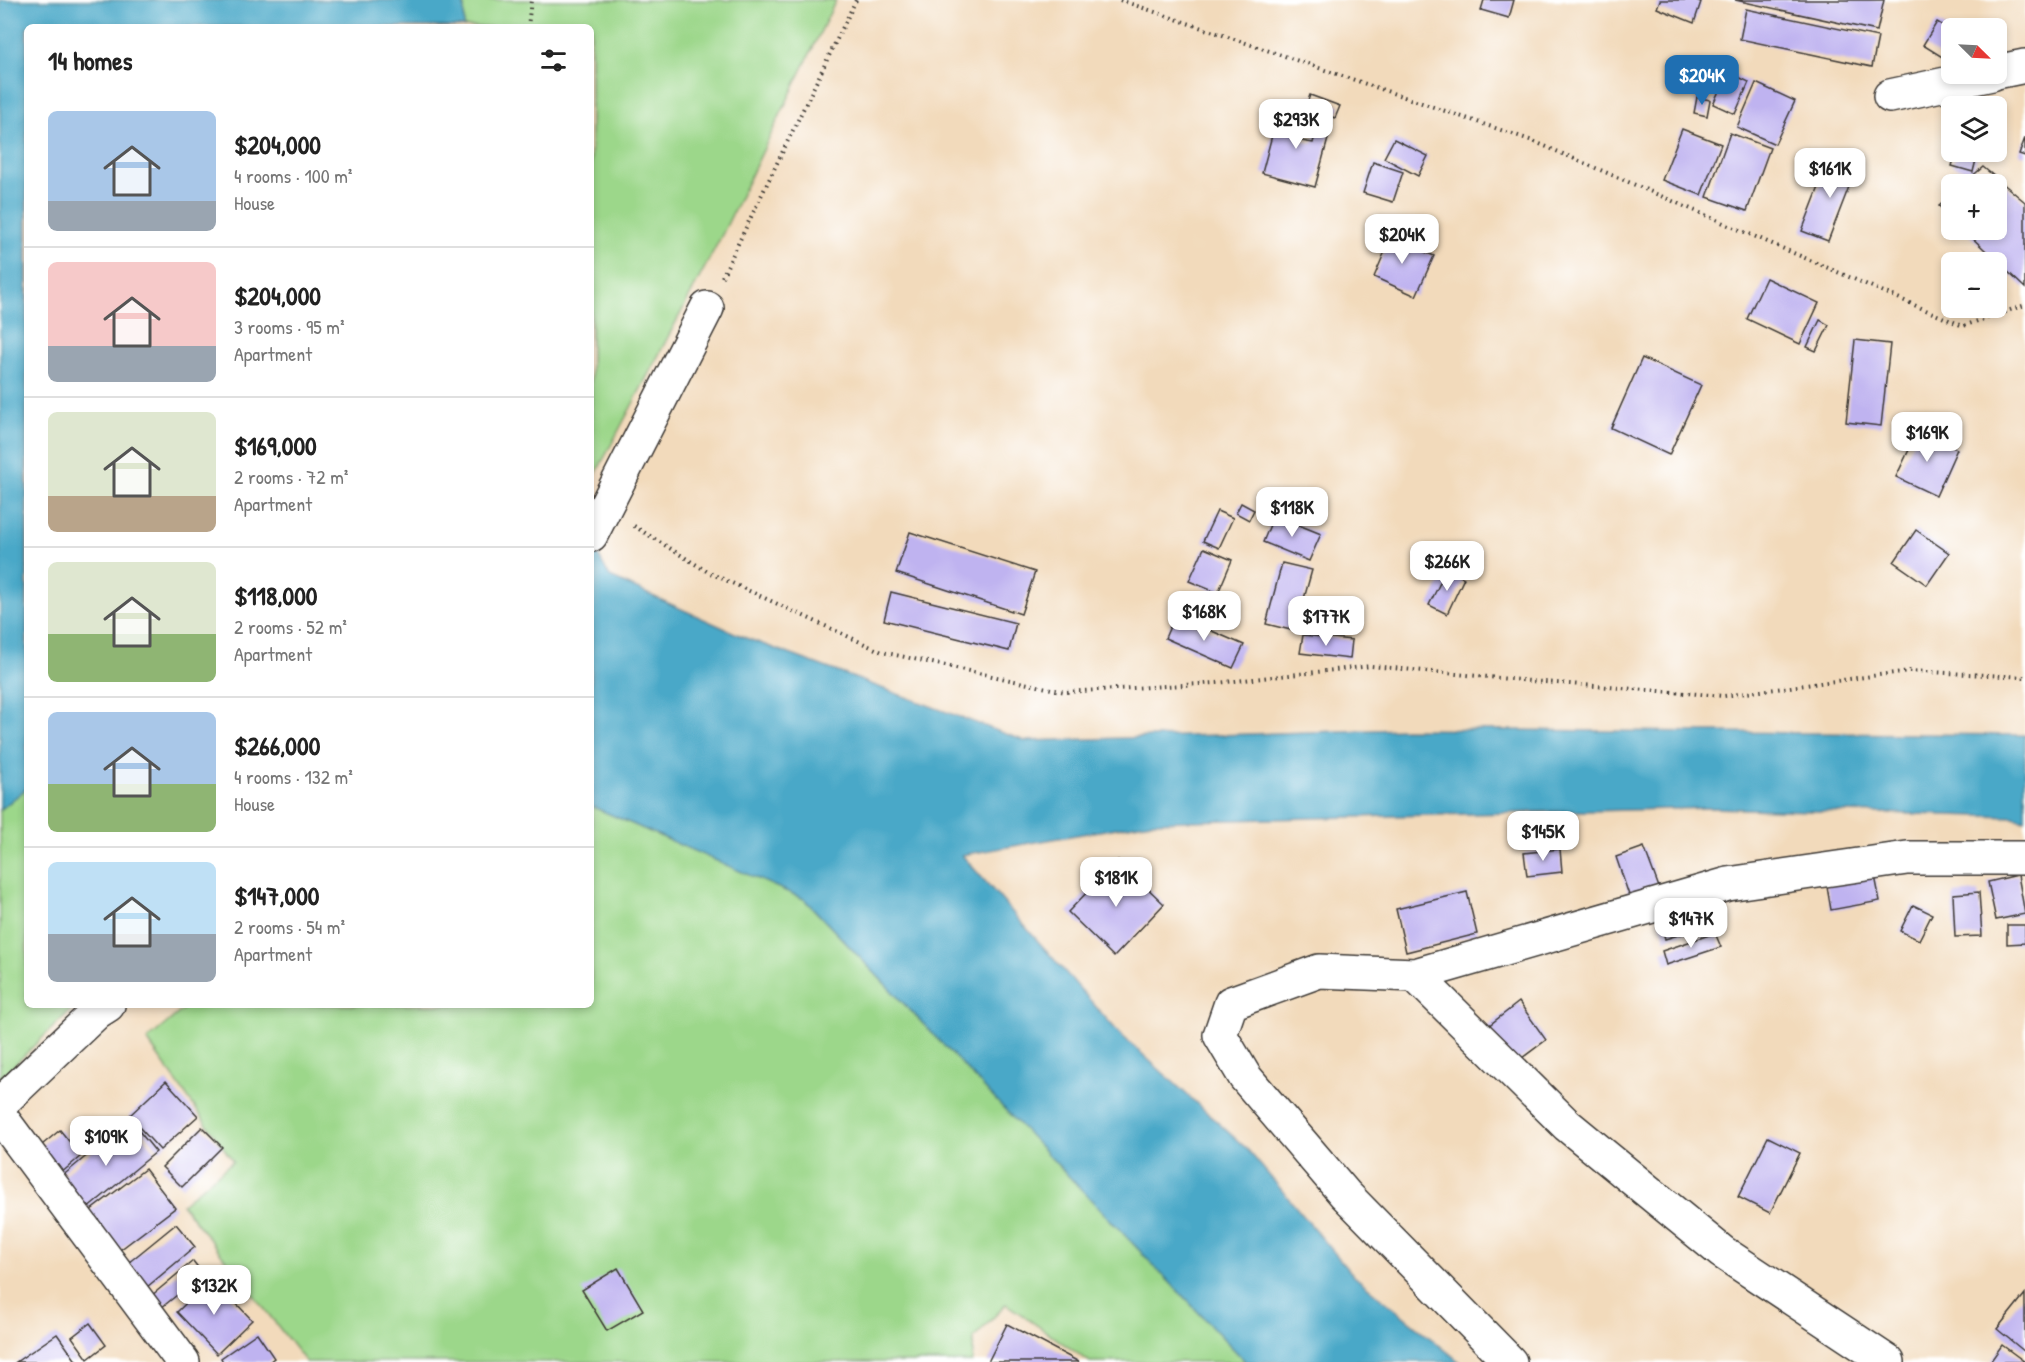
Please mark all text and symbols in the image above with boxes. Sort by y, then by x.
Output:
north arrow [1941,18,2007,84]
map controls [1941,18,2007,318]
text: 14 homes [48,43,133,78]
icon: filters [537,44,570,77]
pin: $204K [1660,55,1744,106]
text: $204K [1679,61,1725,88]
button: layers [1941,96,2007,162]
pin: $293K [1254,99,1338,150]
text: $293K [1273,105,1319,132]
text: $204,000 [234,127,321,162]
icon: home [96,135,168,207]
pin: $161K [1788,148,1872,199]
text: $161K [1808,154,1852,181]
text: 4 rooms · 100 m² [234,162,352,189]
button: + [1941,174,2007,240]
text: House [234,189,275,216]
pin: $204K [1360,214,1444,265]
text: $204K [1379,220,1425,247]
button: − [1941,252,2007,318]
text: $204,000 [234,278,321,313]
icon: home [96,286,168,358]
text: 3 rooms · 95 m² [234,313,344,340]
text: Apartment [234,340,312,367]
pin: $169K [1885,412,1969,463]
text: $169K [1905,418,1949,445]
text: $169,000 [234,428,317,463]
icon: home [96,436,168,508]
text: 2 rooms · 72 m² [234,463,348,490]
pin: $118K [1250,487,1334,538]
text: Apartment [234,490,312,517]
text: $118K [1270,493,1314,520]
pin: $266K [1405,541,1489,592]
text: $266K [1424,547,1470,574]
text: $118,000 [234,578,318,613]
icon: home [96,586,168,658]
pin: $168K [1162,591,1246,642]
pin: $177K [1284,596,1368,647]
text: $168K [1182,597,1226,624]
text: $177K [1302,602,1350,629]
text: 2 rooms · 52 m² [234,613,347,640]
text: Apartment [234,640,312,667]
text: $266,000 [234,728,320,763]
icon: home [96,736,168,808]
text: 4 rooms · 132 m² [234,763,353,790]
text: House [234,790,275,817]
pin: $145K [1501,811,1585,862]
text: $145K [1521,817,1565,844]
pin: $181K [1074,857,1158,908]
text: $181K [1094,863,1138,890]
text: $147,000 [234,878,319,913]
icon: home [96,886,168,958]
pin: $147K [1649,898,1733,949]
text: $147K [1668,904,1714,931]
text: 2 rooms · 54 m² [234,913,345,940]
text: Apartment [234,940,312,967]
pin: $109K [64,1116,148,1167]
text: $109K [84,1122,128,1149]
pin: $132K [172,1265,256,1316]
text: $132K [191,1271,237,1298]

